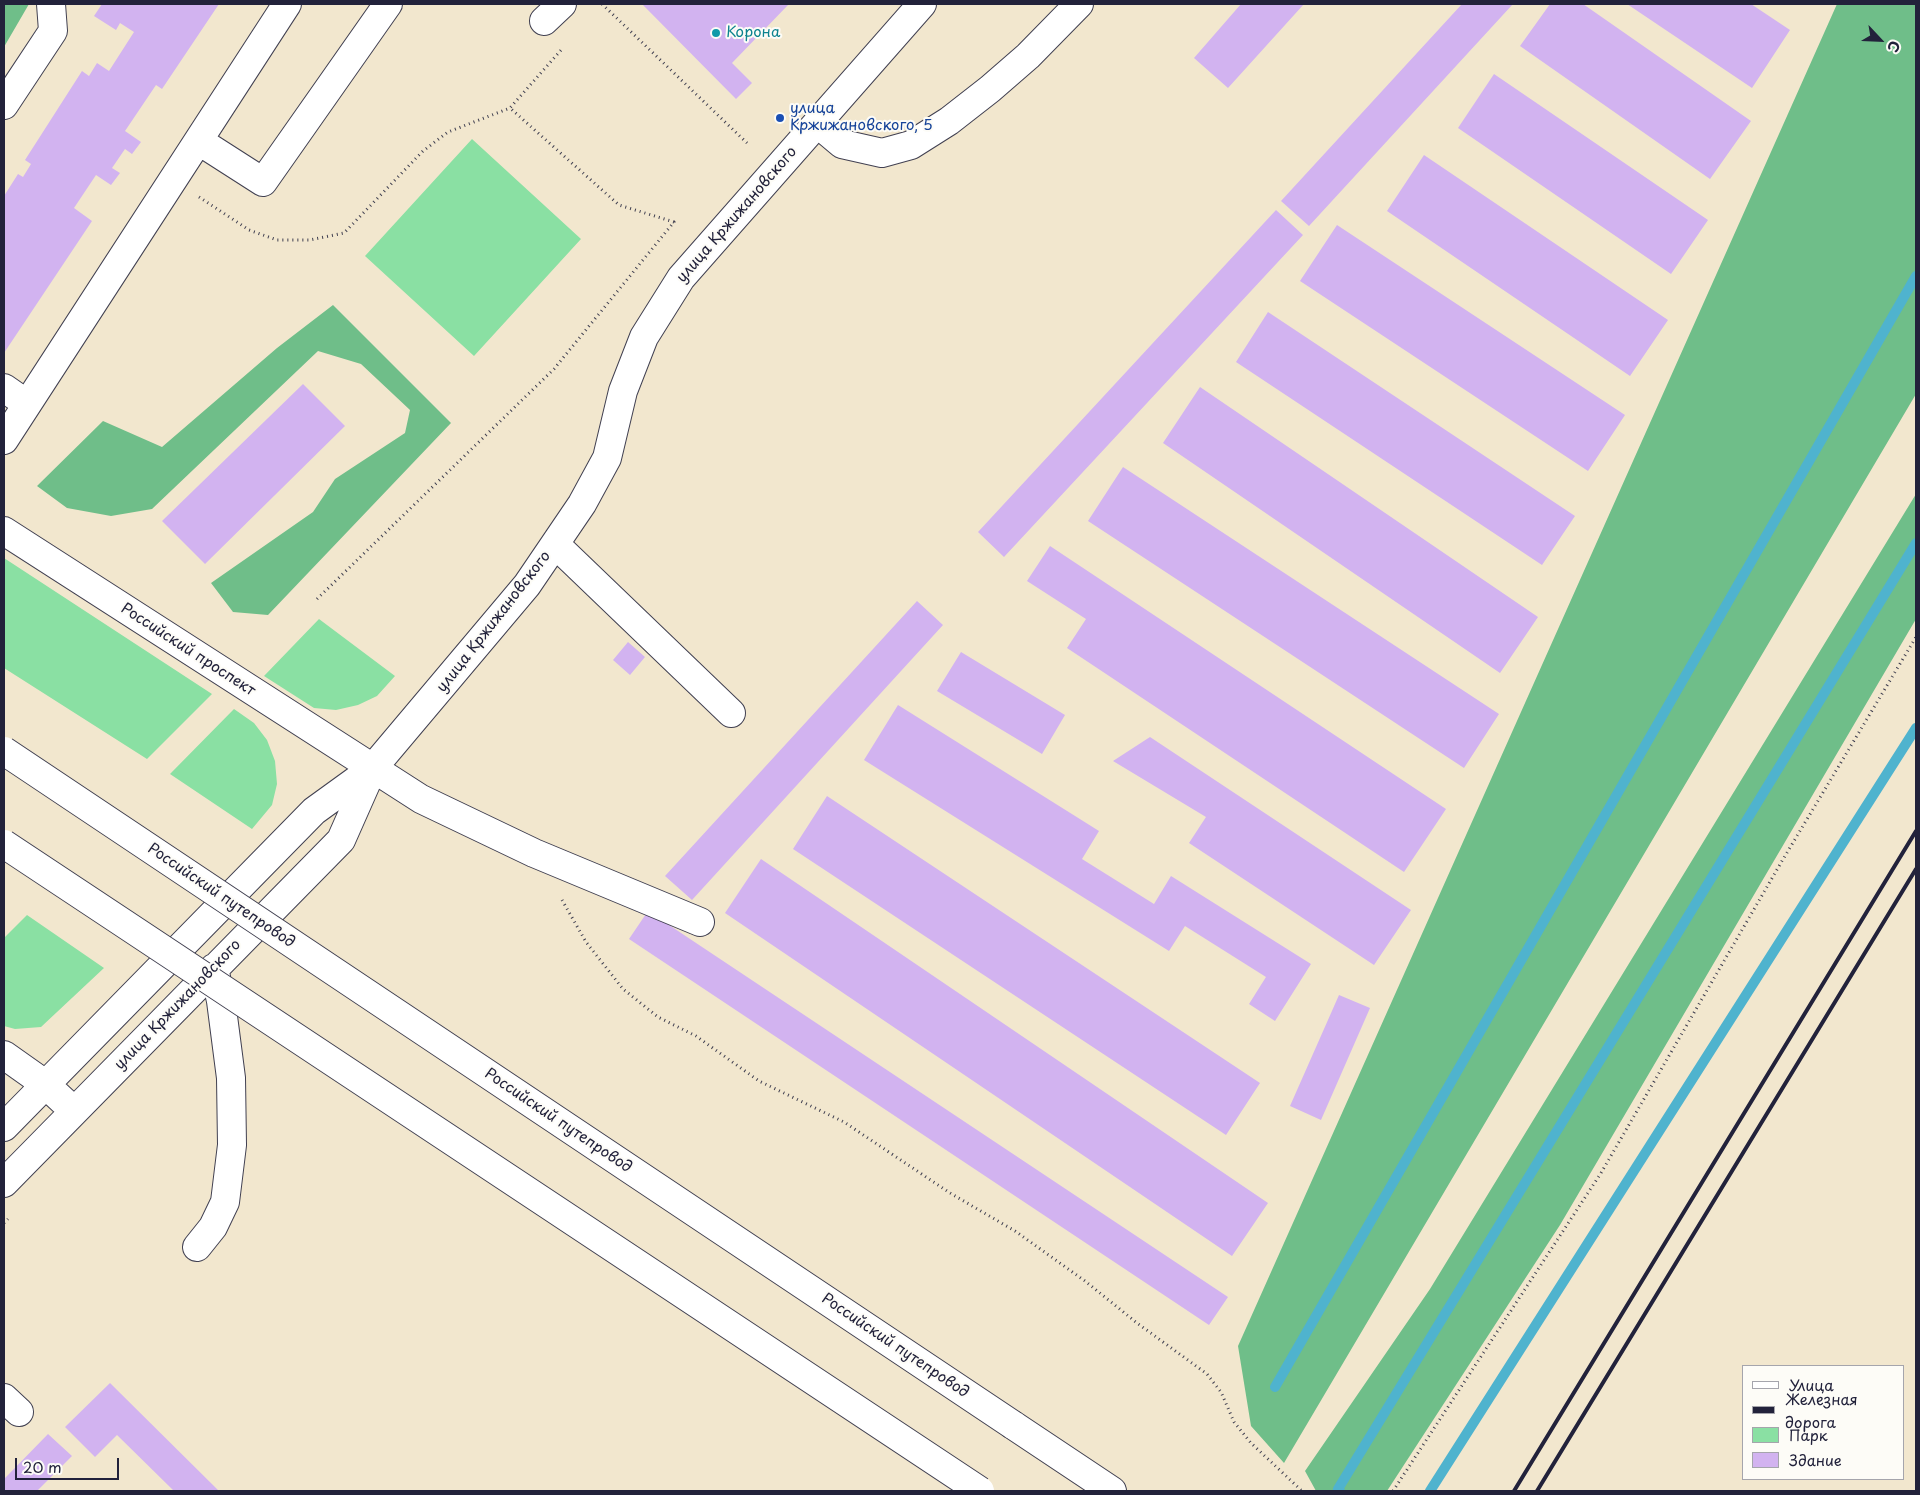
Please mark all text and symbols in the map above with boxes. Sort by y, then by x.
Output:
north arrow [1855,15,1905,65]
place label: Корона [726,24,780,42]
marker: Корона [710,27,722,39]
text: С [1882,37,1906,56]
place label: улица Кржижановского, 5 [790,100,933,135]
marker: улица Кржижановского, 5 [774,112,786,124]
street label: улица Кржижановского [673,143,801,287]
street label: улица Кржижановского [433,548,555,696]
street label: Российский проспект [117,600,259,700]
street label: Российский путепровод [144,840,298,952]
street label: улица Кржижановского [111,936,245,1074]
street label: Российский путепровод [481,1065,635,1177]
street label: Российский путепровод [818,1290,972,1402]
legend [1742,1365,1905,1480]
text: Улица [1789,1373,1834,1396]
text: Железная дорога [1785,1387,1858,1433]
text: Парк [1789,1423,1828,1446]
scale bar [18,1448,121,1480]
text: Здание [1789,1448,1842,1471]
text: 20 m [23,1455,62,1478]

